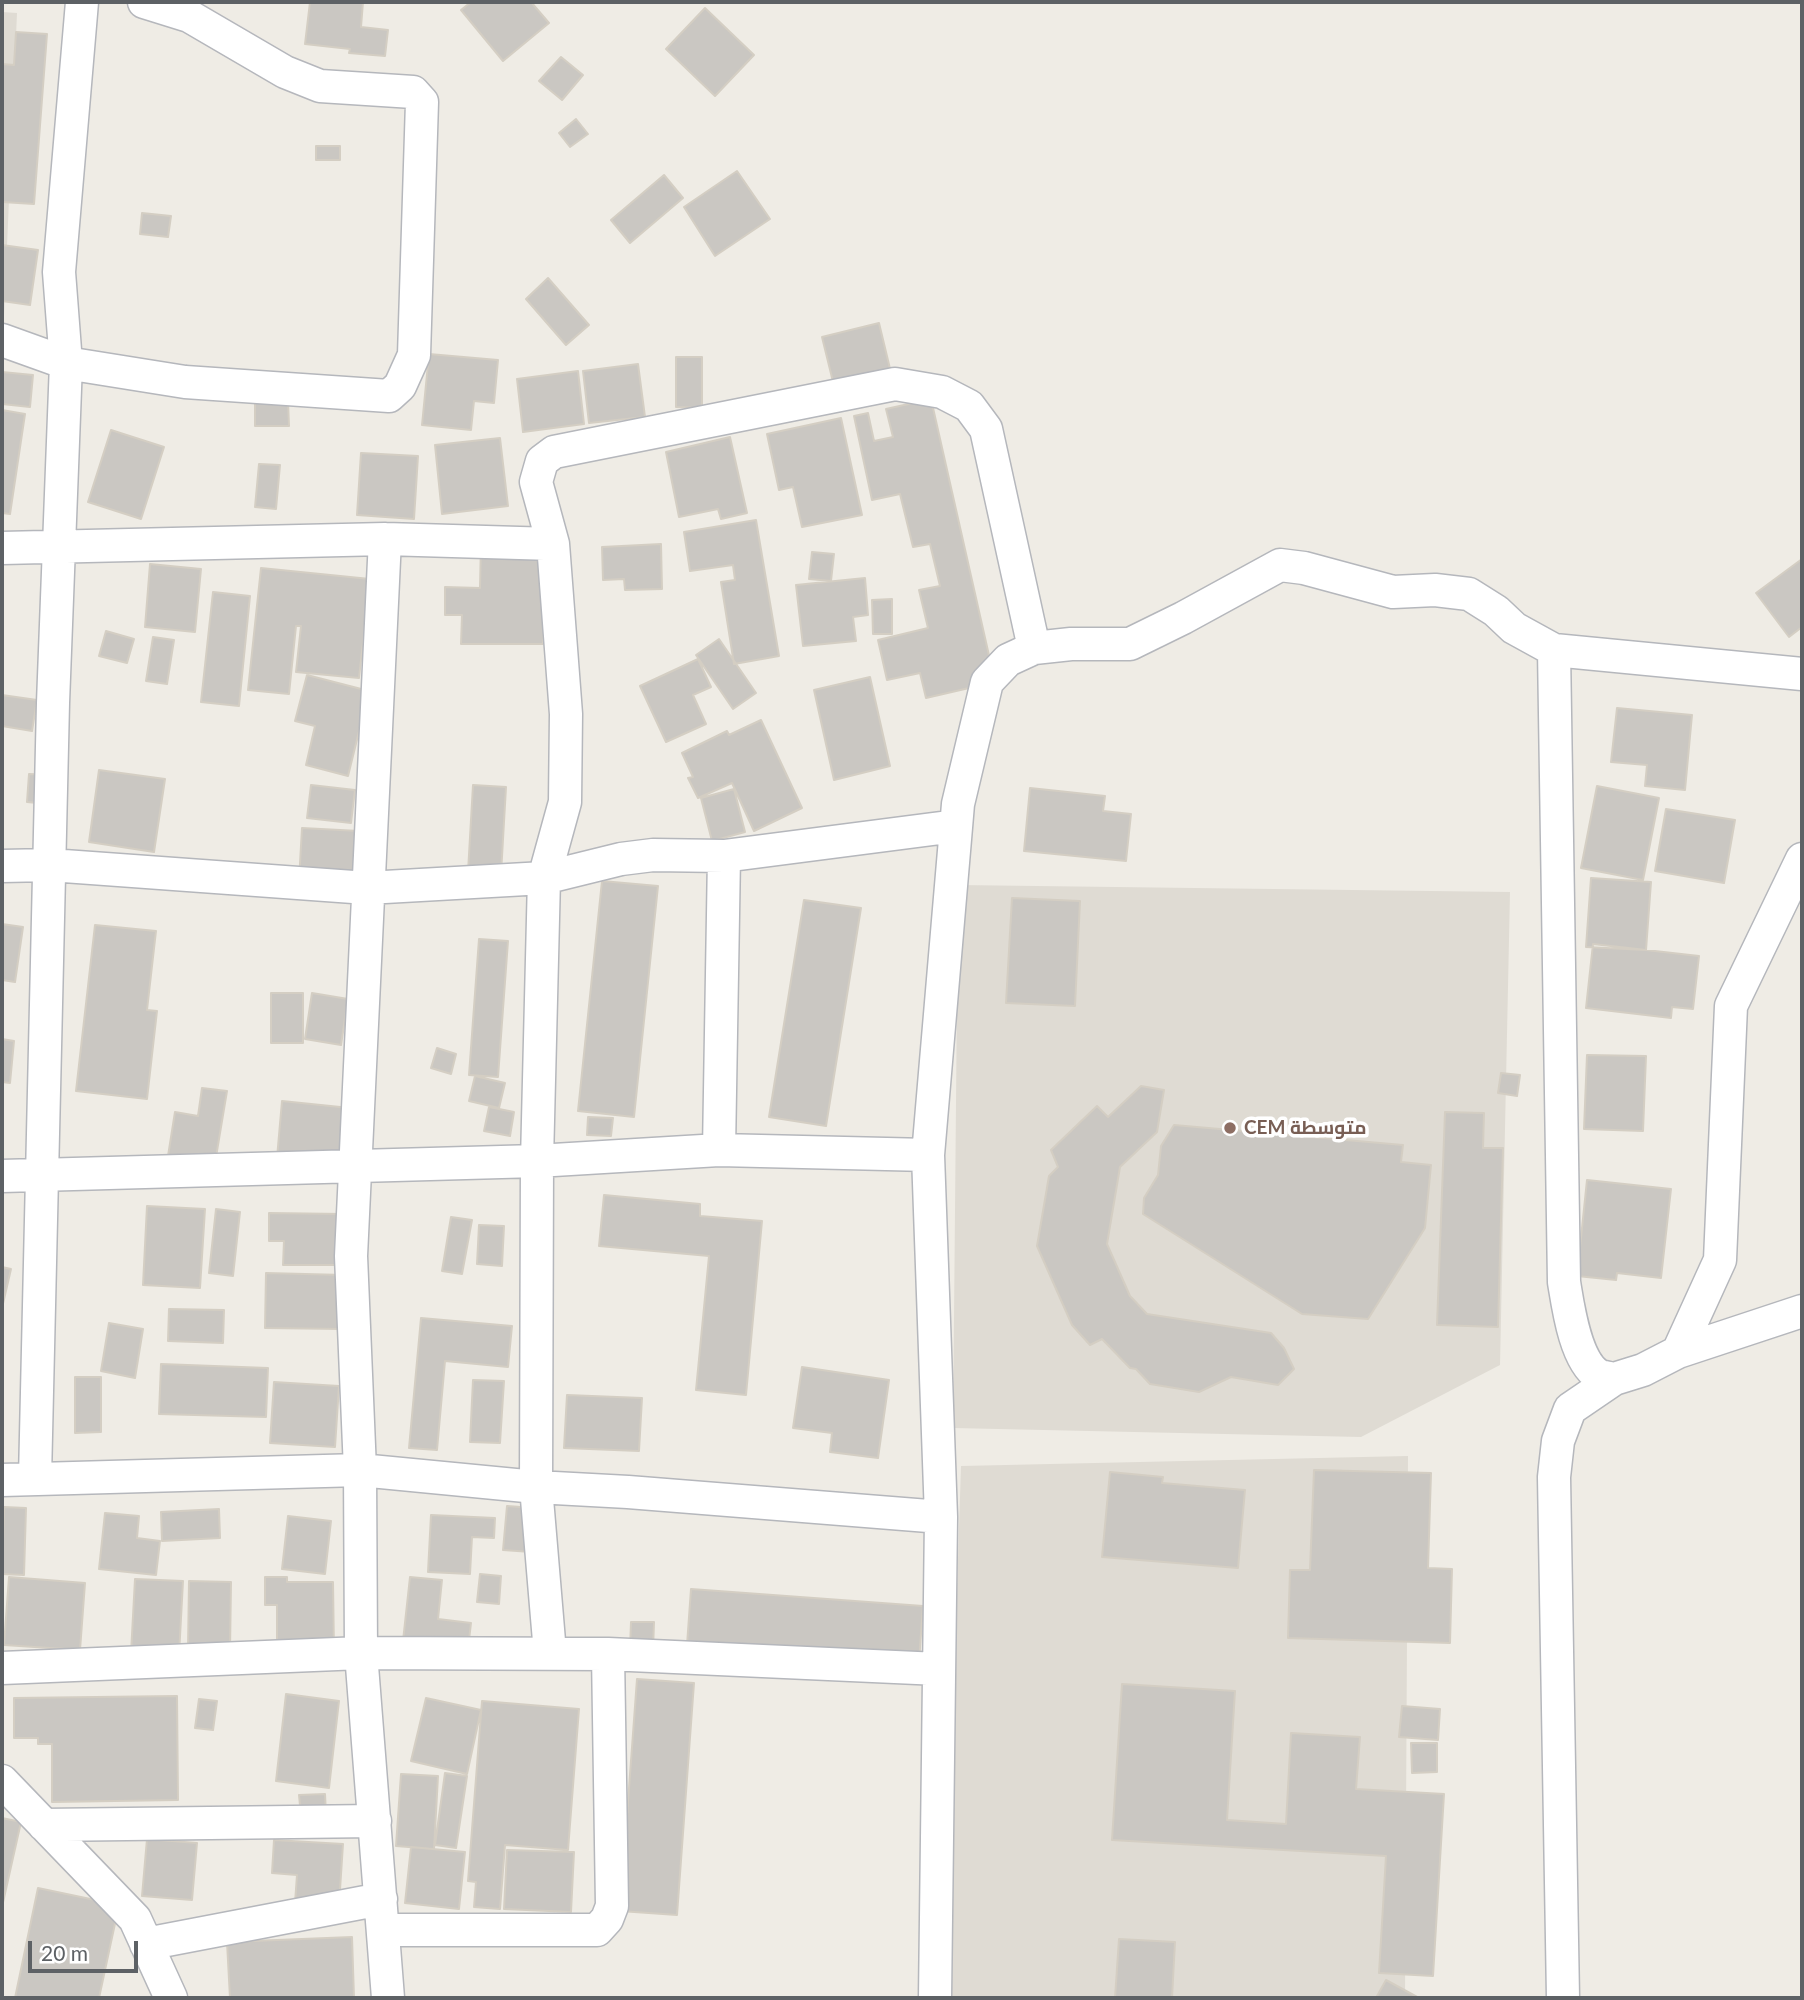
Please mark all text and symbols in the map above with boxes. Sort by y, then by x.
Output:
place label: CEM متوسطة [1244,1117,1367,1139]
marker: CEM متوسطة [1222,1120,1238,1136]
scale bar [32,1926,142,1970]
text: 20 m [41,1940,88,1965]

